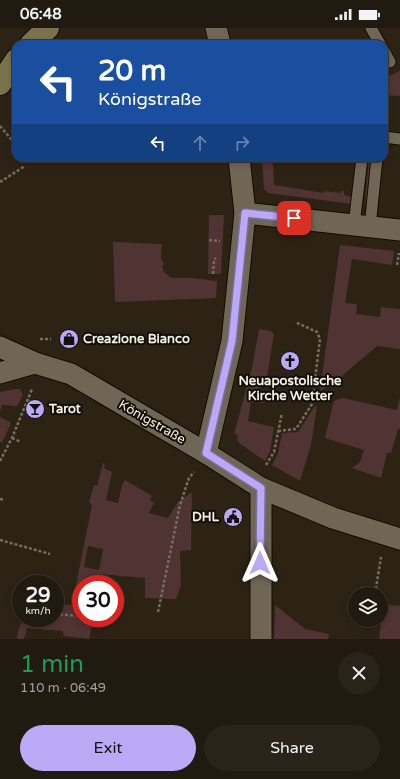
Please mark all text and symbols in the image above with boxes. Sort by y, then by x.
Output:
text: 06:48 [20,5,62,23]
text: 20 m [98,54,166,88]
icon: left [32,56,84,108]
text: Königstraße [98,88,201,110]
icon: left [147,132,169,154]
icon: ahead [189,132,211,154]
icon: right [231,132,253,154]
pin [277,201,311,235]
icon: arrive [283,207,305,229]
shop icon: Creazione Bianco [58,328,80,350]
place label: Creazione Bianco [83,331,190,347]
church icon: Neuapostolische Kirche Wetter [279,350,301,372]
place label: Neuapostolische Kirche Wetter [239,373,342,404]
street label: Königstraße [116,396,188,448]
bar icon: Tarot [24,398,46,420]
place label: Tarot [48,401,81,417]
public building icon: DHL [222,506,244,528]
place label: DHL [192,509,219,525]
position arrow [239,542,281,584]
speed limit sign: 30 [72,575,124,627]
text: 29 [25,584,51,608]
map controls [348,587,388,627]
button: layers [348,587,388,627]
text: km/h [25,605,51,617]
text: 1 min [20,650,84,679]
button: close [338,652,380,694]
text: 110 m · 06:49 [20,680,106,696]
button: Exit [20,725,196,771]
button: Share [204,725,380,771]

